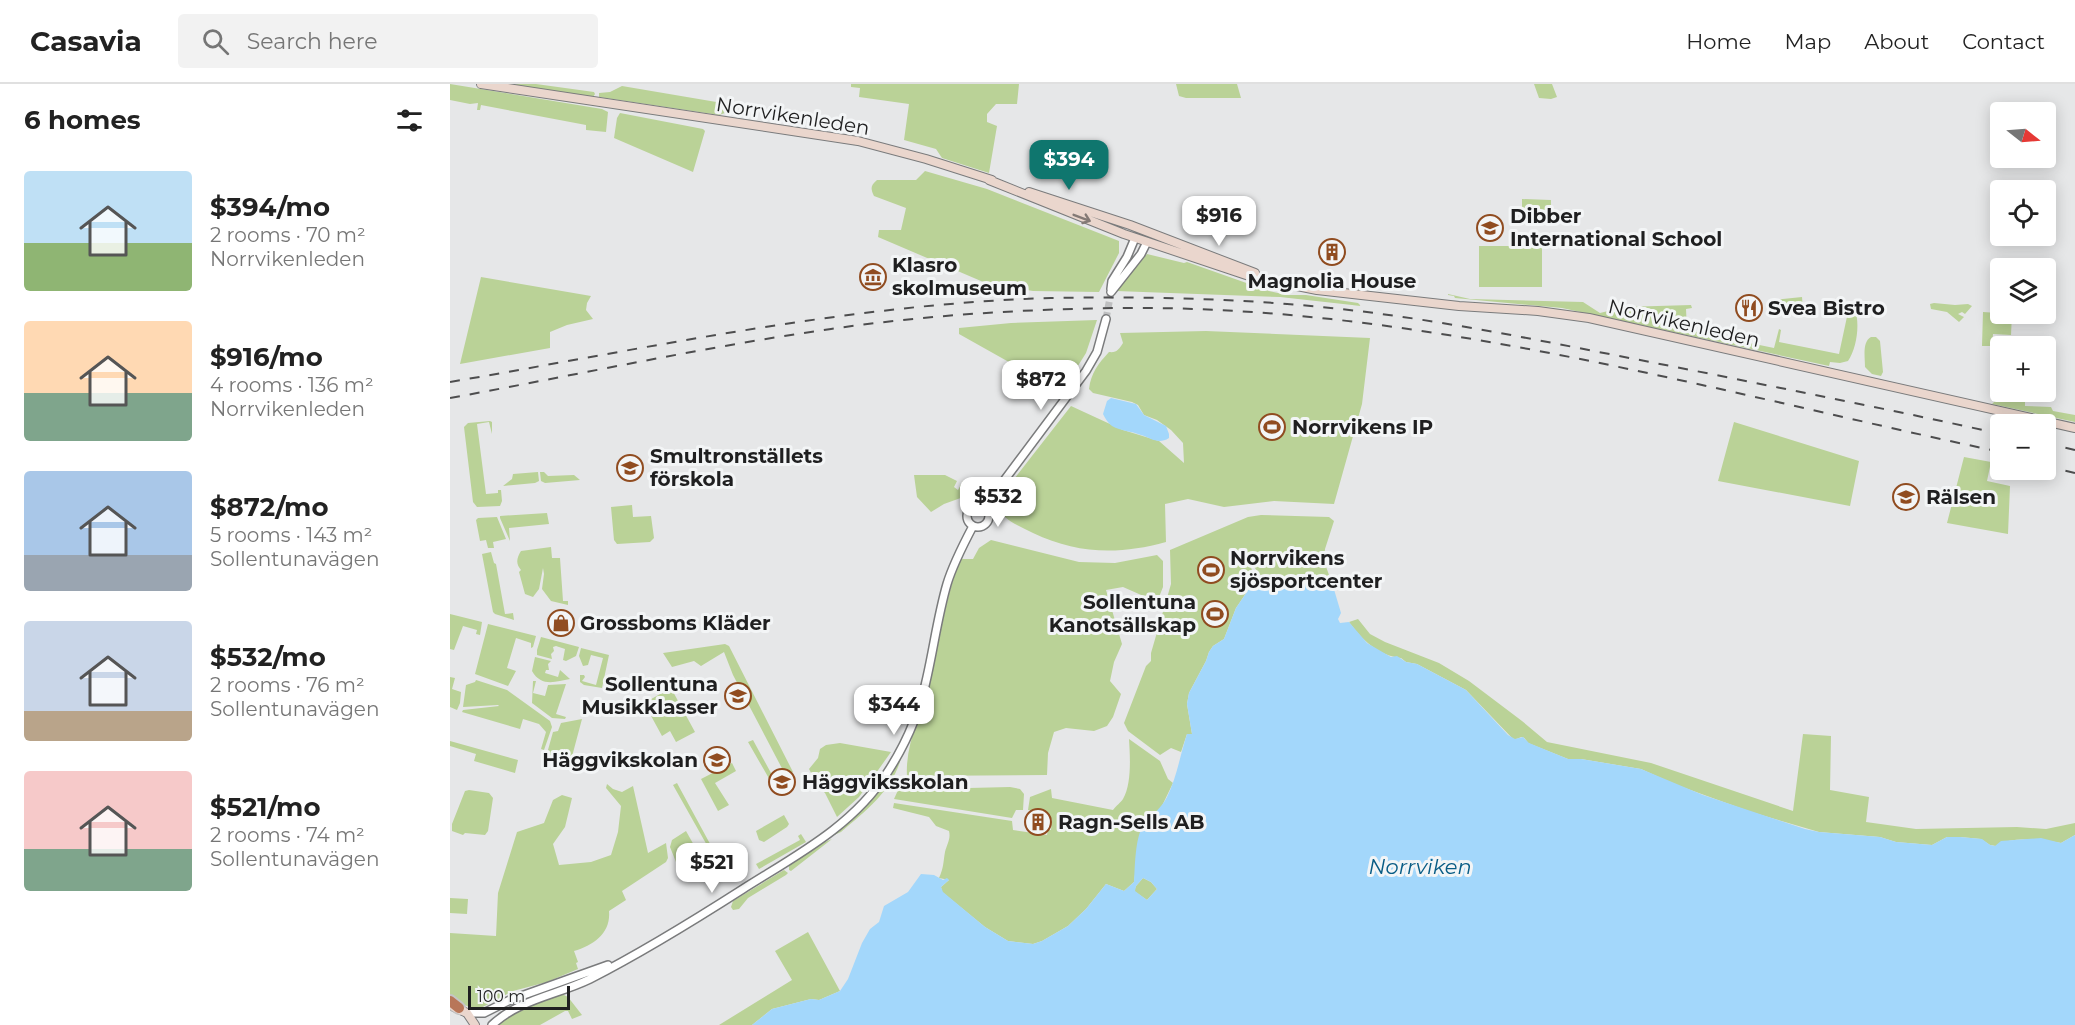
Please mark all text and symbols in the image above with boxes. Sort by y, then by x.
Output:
search box [178,14,598,68]
text: Casavia [30,24,142,58]
icon: search [199,25,232,58]
text: Search here [247,28,378,55]
text: Home [1686,29,1751,54]
text: Map [1784,29,1831,54]
text: About [1864,29,1929,54]
text: Contact [1962,29,2045,54]
street label: Norrvikenleden [715,92,871,140]
north arrow [1990,102,2056,168]
map controls [1990,102,2056,480]
text: 6 homes [24,104,141,136]
icon: filters [393,104,426,137]
pin: $394 [1033,140,1105,191]
text: $394 [1043,147,1095,171]
button: locate [1990,180,2056,246]
text: $394/mo [210,191,330,223]
icon: home [72,195,144,267]
pin: $916 [1183,196,1255,247]
text: $916 [1196,203,1242,227]
place label: Dibber International School [1510,204,1722,251]
one-way arrow [1072,213,1091,224]
school or university icon: Dibber International School [1475,213,1505,243]
text: 2 rooms · 70 m² [210,223,366,247]
building icon: Magnolia House [1317,237,1347,267]
text: Norrvikenleden [210,247,365,271]
place label: Klasro skolmuseum [892,253,1027,300]
button: layers [1990,258,2056,324]
museum icon: Klasro skolmuseum [858,262,888,292]
place label: Magnolia House [1248,269,1416,293]
restaurant icon: Svea Bistro [1734,293,1764,323]
street label: Norrvikenleden [1606,294,1762,352]
place label: Svea Bistro [1768,296,1885,320]
button: + [1990,336,2056,402]
text: $916/mo [210,341,323,373]
icon: home [72,345,144,417]
pin: $872 [1005,360,1077,411]
text: $872 [1016,367,1066,391]
text: 4 rooms · 136 m² [210,373,374,397]
text: Norrvikenleden [210,397,365,421]
sports icon: Norrvikens IP [1257,412,1287,442]
button: − [1990,414,2056,480]
place label: Norrvikens IP [1292,415,1433,439]
place label: Smultronställets förskola [650,444,823,491]
school or university icon: Smultronställets förskola [615,453,645,483]
pin: $532 [962,477,1034,528]
school or university icon: Rälsen [1891,482,1921,512]
text: $532 [974,484,1022,508]
place label: Rälsen [1926,485,1996,509]
text: $872/mo [210,491,328,523]
icon: home [72,495,144,567]
text: 5 rooms · 143 m² [210,523,372,547]
place label: Norrvikens sjösportcenter [1230,546,1383,593]
text: Sollentunavägen [210,547,379,571]
sports icon: Norrvikens sjösportcenter [1196,555,1226,585]
place label: Sollentuna Kanotsällskap [1049,590,1196,637]
sports icon: Sollentuna Kanotsällskap [1200,599,1230,629]
shop icon: Grossboms Kläder [546,608,576,638]
place label: Grossboms Kläder [580,611,771,635]
text: $532/mo [210,641,326,673]
icon: home [72,645,144,717]
place label: Sollentuna Musikklasser [581,672,718,719]
text: 2 rooms · 76 m² [210,673,365,697]
school or university icon: Sollentuna Musikklasser [723,681,753,711]
pin: $344 [858,685,930,736]
text: $344 [868,692,920,716]
text: Sollentunavägen [210,697,379,721]
school or university icon: Häggvikskolan [702,745,732,775]
place label: Häggvikskolan [542,748,698,772]
school or university icon: Häggviksskolan [767,767,797,797]
place label: Häggviksskolan [802,770,968,794]
text: $521/mo [210,791,320,823]
icon: home [72,795,144,867]
building icon: Ragn-Sells AB [1023,807,1053,837]
place label: Ragn-Sells AB [1058,810,1205,834]
text: 2 rooms · 74 m² [210,823,365,847]
pin: $521 [676,843,748,894]
text: Sollentunavägen [210,847,379,871]
text: $521 [690,850,734,874]
water label: Norrviken [1368,854,1472,879]
scale bar [468,983,570,1010]
text: 100 m [477,987,525,1006]

